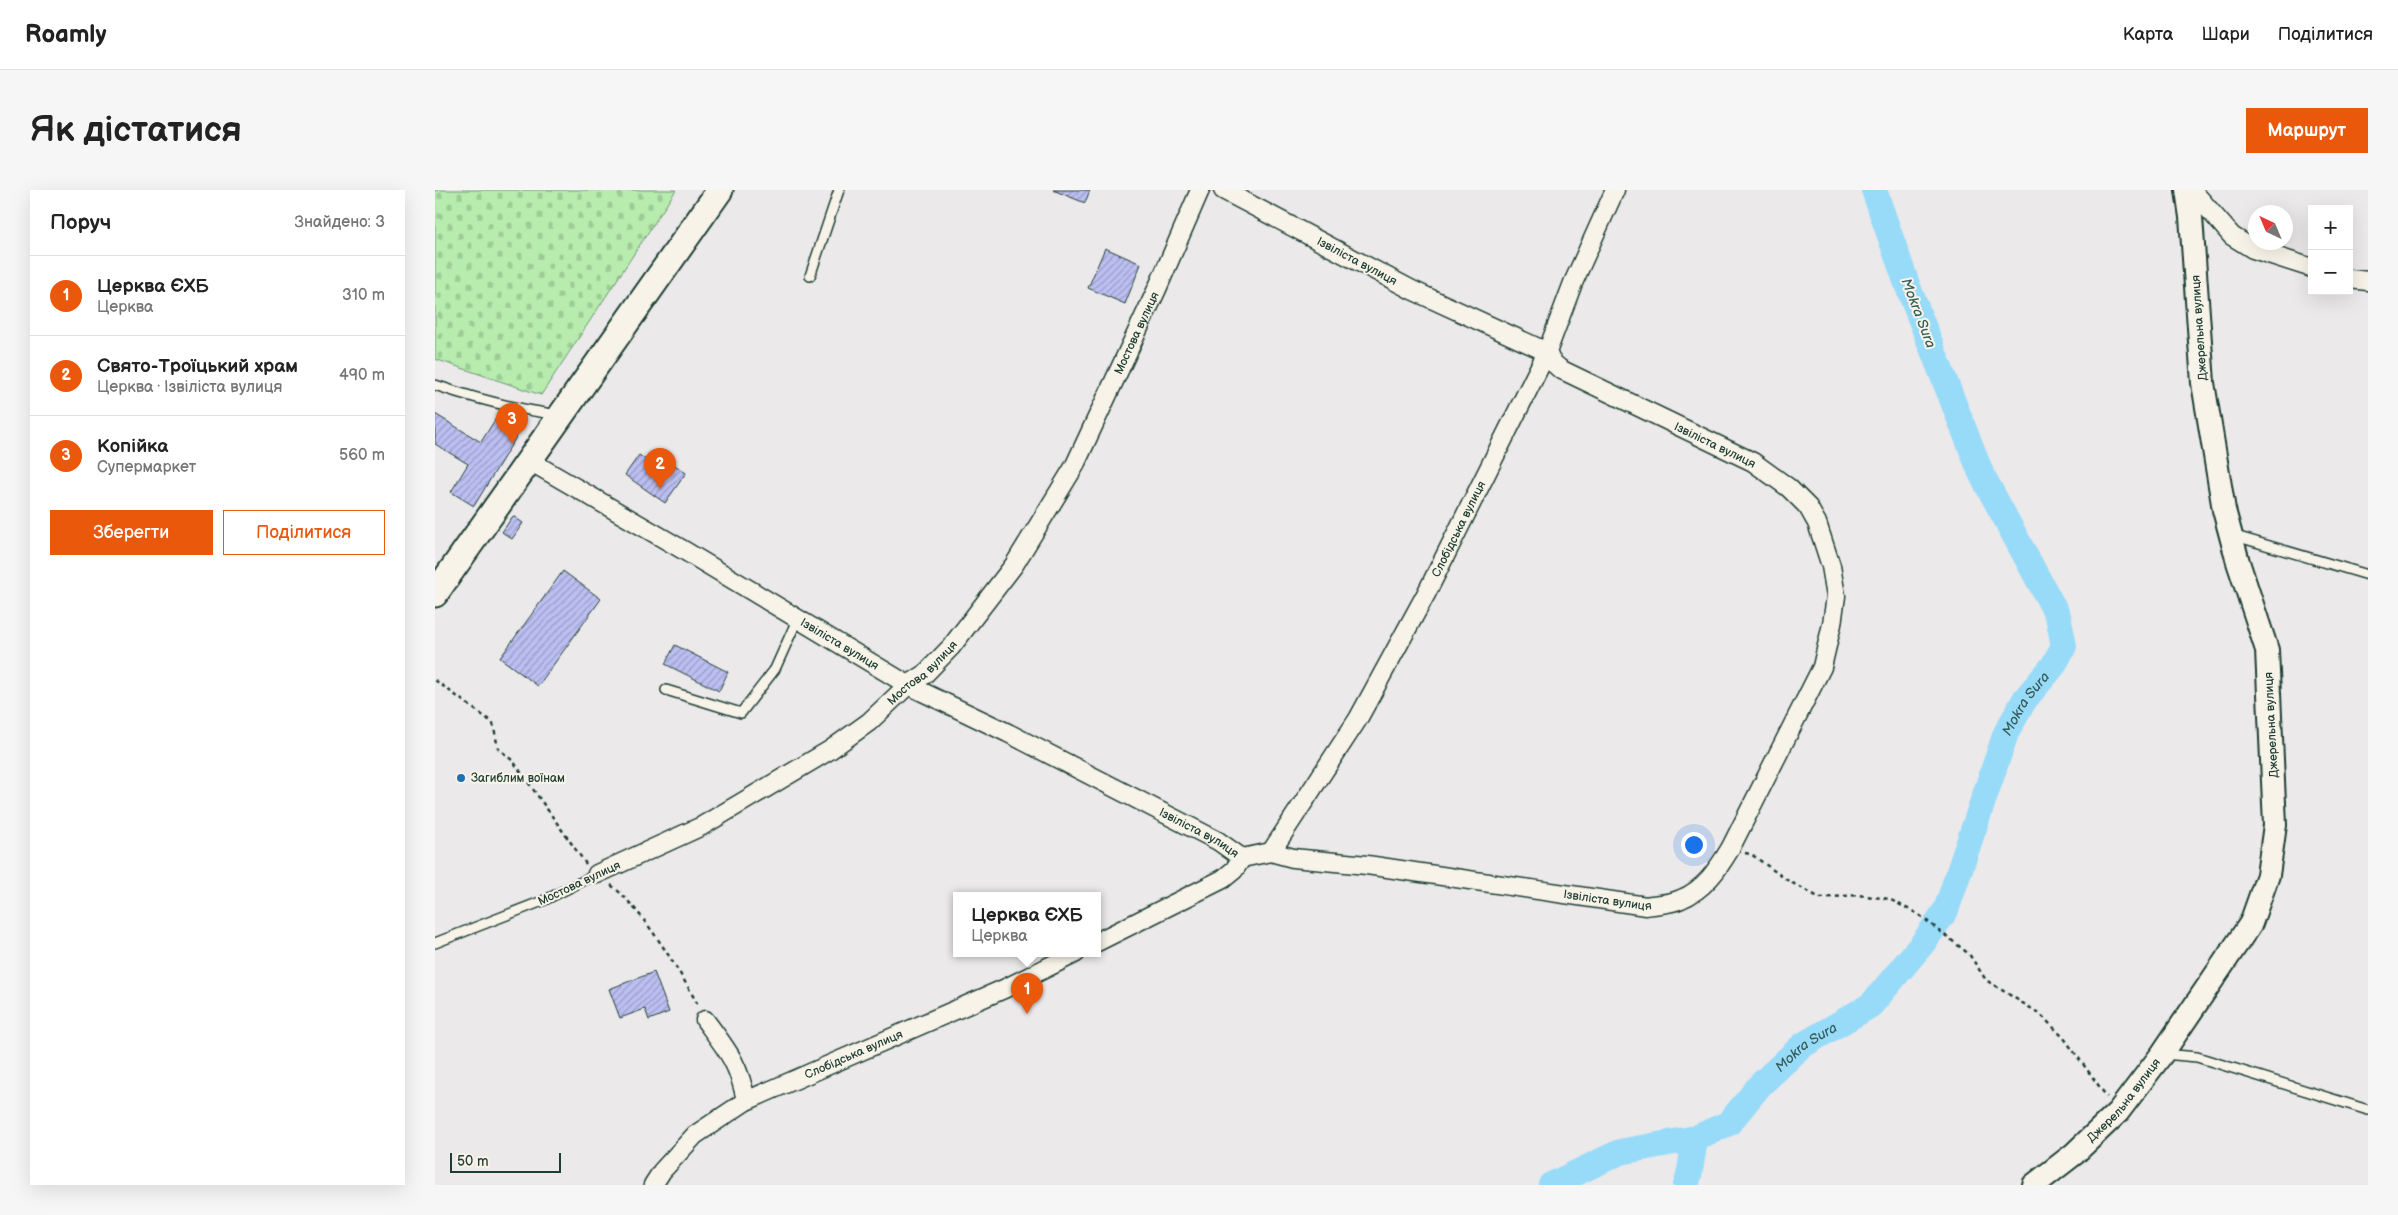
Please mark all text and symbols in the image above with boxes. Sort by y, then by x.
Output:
text: Roamly [25,20,106,49]
text: Карта [2123,24,2173,45]
text: Шари [2201,24,2250,45]
text: Поділитися [2278,24,2373,45]
button: Маршрут [2246,108,2368,153]
text: Як дістатися [30,109,242,152]
north arrow [2248,205,2293,250]
map controls [2308,205,2353,295]
button: + [2308,205,2353,250]
text: Поруч [50,210,111,235]
text: Знайдено: 3 [295,213,385,232]
street label: Ізвіліста вулиця [1314,234,1400,289]
button: − [2308,250,2353,295]
street label: Джерельна вулиця [2188,274,2211,381]
text: Церква ЄХБ [97,275,209,298]
water label: Mokra Sura [1897,276,1940,350]
text: 1 [63,286,69,305]
text: 310 m [342,286,385,305]
street label: Мостова вулиця [1111,289,1163,377]
text: Церква [97,298,154,317]
text: Свято-Троїцький храм [97,355,298,378]
text: 2 [61,366,71,385]
text: 490 m [339,366,385,385]
text: Церква · Ізвіліста вулиця [97,378,282,397]
pin: 3 [496,403,528,444]
street label: Ізвіліста вулиця [1672,419,1758,472]
text: Копійка [97,435,168,458]
text: 3 [61,446,71,465]
text: 560 m [339,446,385,465]
pin: 2 [644,448,676,489]
text: Супермаркет [97,458,196,477]
street label: Слобідська вулиця [1429,478,1489,580]
button: Зберегти [50,510,213,555]
button: Поділитися [223,510,385,555]
street label: Ізвіліста вулиця [798,615,882,674]
street label: Мостова вулиця [884,638,961,709]
water label: Mokra Sura [1998,669,2053,739]
street label: Джерельна вулиця [2261,671,2282,778]
place label: Загиблим воїнам [471,771,565,786]
marker: Загиблим воїнам [455,772,467,784]
street label: Ізвіліста вулиця [1156,805,1242,861]
your location [1681,832,1707,858]
street label: Мостова вулиця [536,858,623,909]
street label: Ізвіліста вулиця [1562,887,1653,914]
popup [953,892,1101,957]
text: Церква ЄХБ [971,904,1083,927]
text: Церква [971,927,1028,946]
pin: 1 [1011,973,1043,1014]
water label: Mokra Sura [1772,1019,1840,1076]
street label: Слобідська вулиця [802,1027,905,1083]
street label: Джерельна вулиця [2084,1055,2164,1146]
scale bar [450,1150,561,1173]
text: 50 m [457,1153,489,1170]

